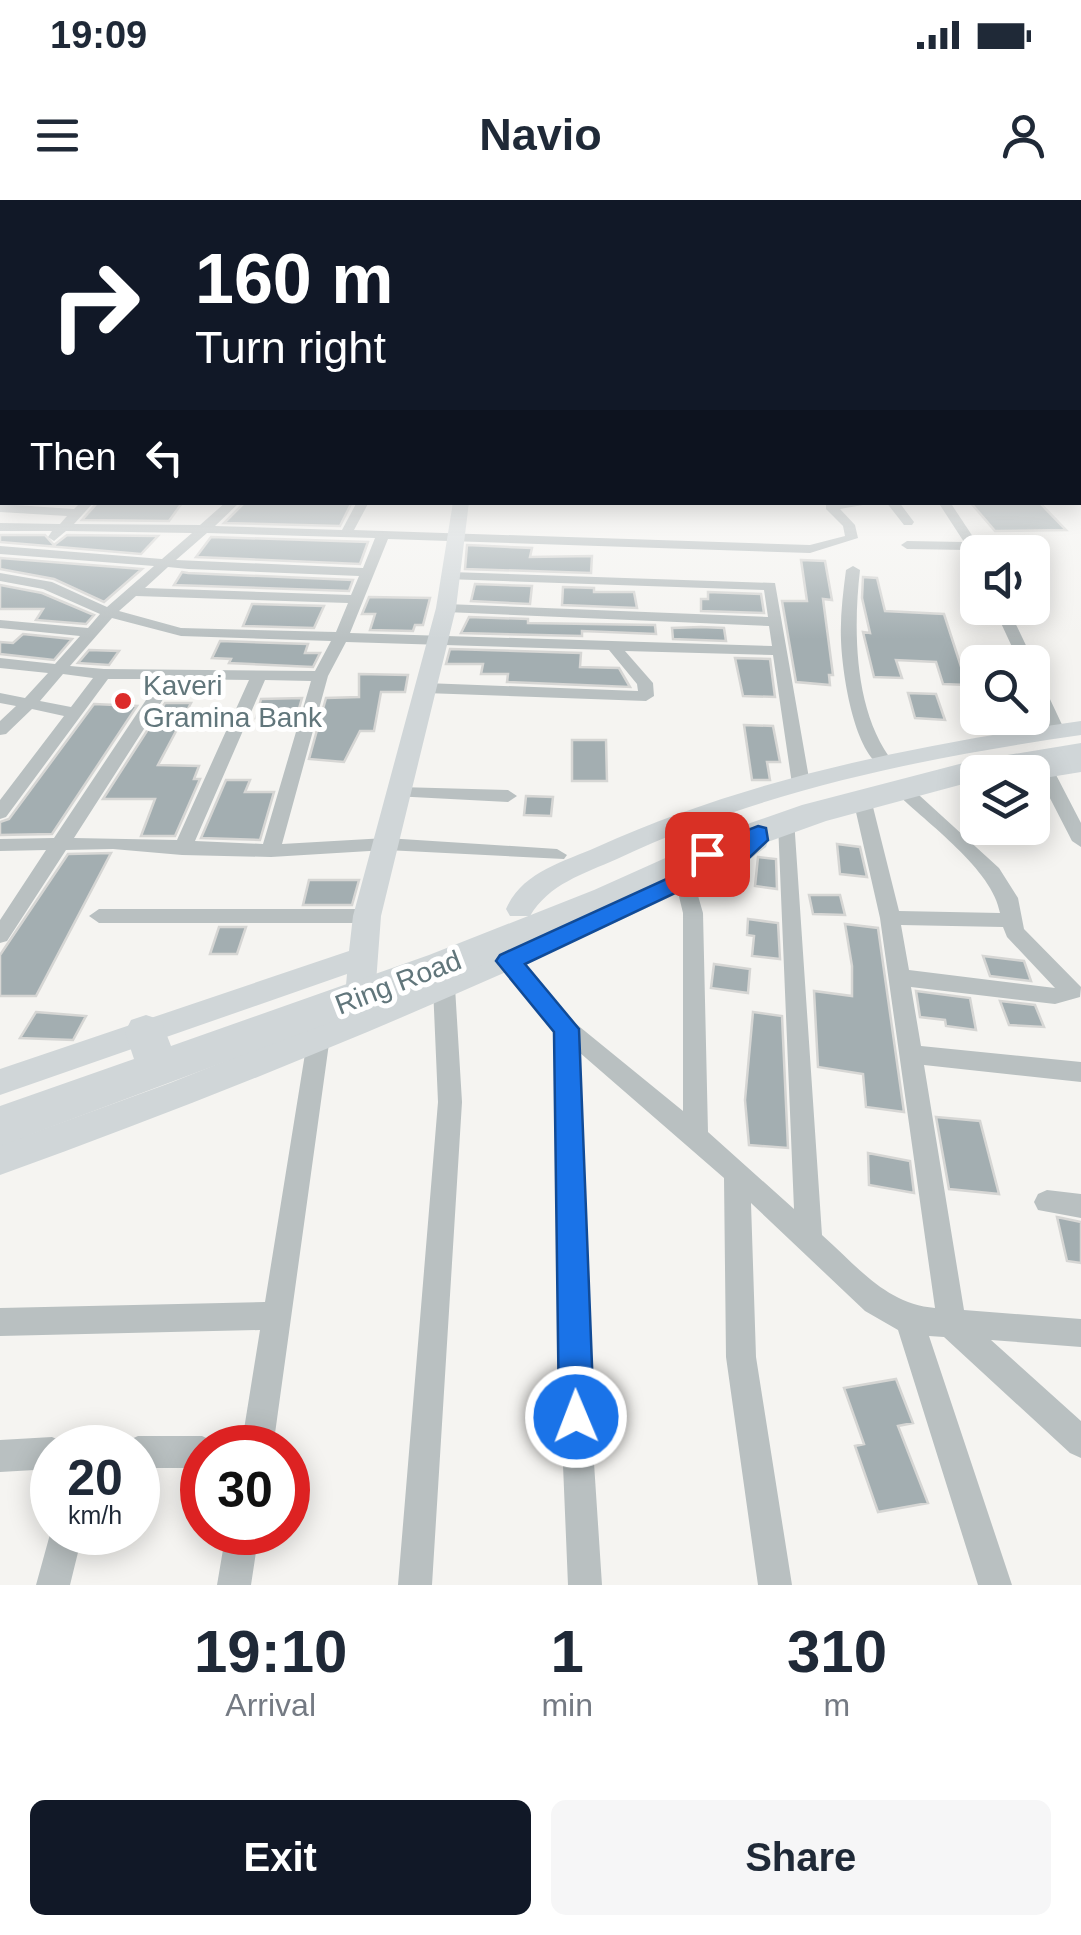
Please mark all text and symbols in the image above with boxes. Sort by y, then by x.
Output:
text: 19:09 [50,14,147,56]
icon: menu [30,108,85,163]
icon: person [996,108,1051,163]
text: Navio [479,109,602,160]
icon: right [30,240,160,370]
text: 160 m [195,240,393,318]
text: Turn right [195,322,386,373]
icon: left [137,430,192,485]
text: Then [30,436,117,478]
map controls [960,535,1050,845]
button: sound [960,535,1050,625]
button: search [960,645,1050,735]
place label: Kaveri Gramina Bank [143,670,323,733]
marker: Kaveri Gramina Bank [112,690,134,712]
button: layers [960,755,1050,845]
pin [665,812,750,897]
icon: arrive [680,827,735,882]
street label: Ring Road [331,944,465,1021]
position arrow [524,1365,628,1469]
speed limit sign: 30 [180,1425,310,1555]
text: 20 [67,1450,123,1506]
text: km/h [68,1501,122,1529]
text: 19:10 [194,1618,347,1685]
text: 1 [550,1618,584,1685]
text: 310 [787,1618,887,1685]
text: Arrival [225,1687,316,1723]
text: min [541,1687,593,1723]
text: m [824,1687,850,1723]
button: Exit [30,1800,531,1915]
button: Share [551,1800,1051,1915]

